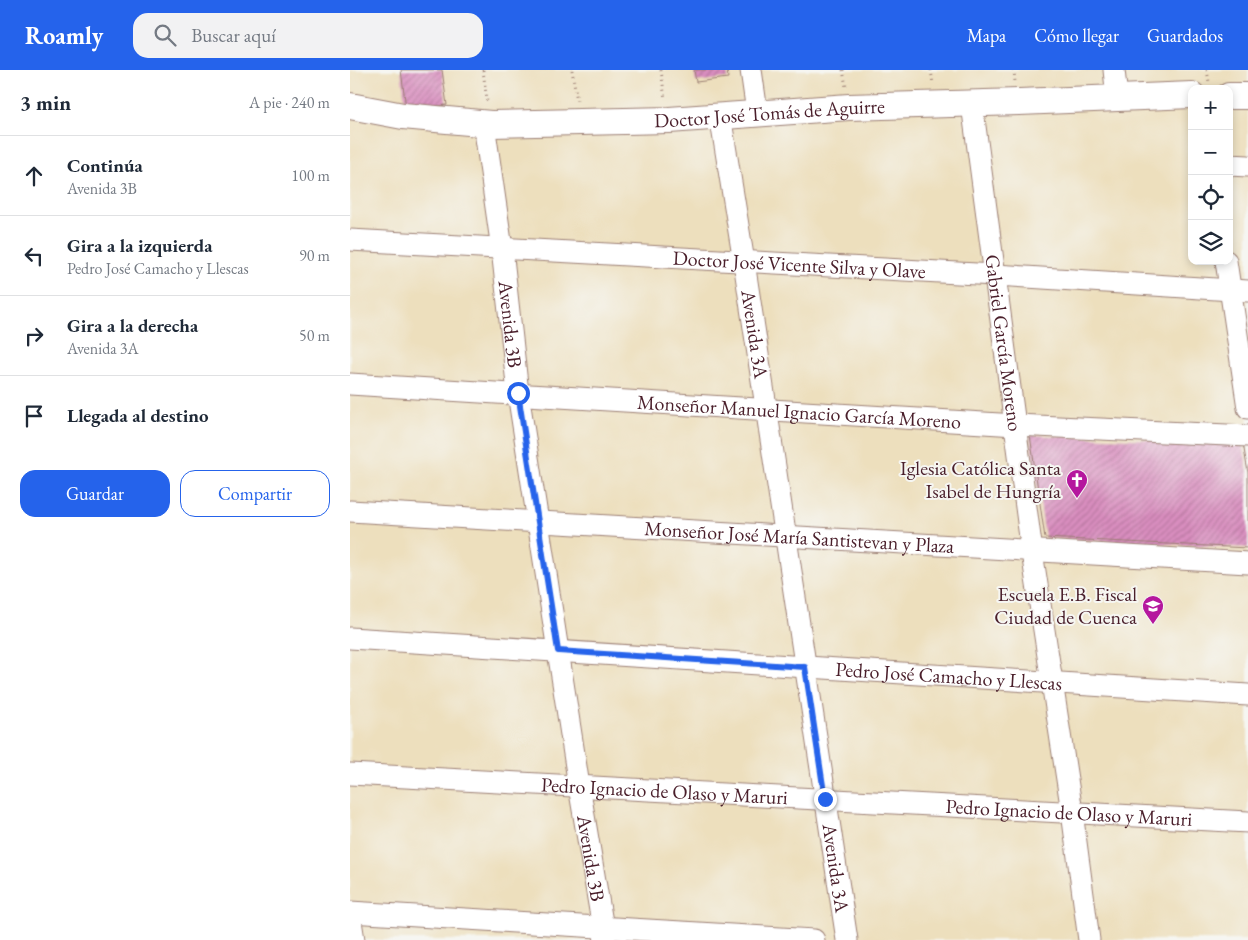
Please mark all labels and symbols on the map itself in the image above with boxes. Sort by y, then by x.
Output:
street label: Doctor José Tomás de Aguirre [654,93,885,133]
street label: Doctor José Vicente Silva y Olave [672,245,927,284]
street label: Gabriel García Moreno [979,253,1029,433]
street label: Avenida 3B [493,278,528,369]
street label: Avenida 3A [735,287,775,381]
route start [507,382,530,405]
street label: Monseñor Manuel Ignacio García Moreno [636,389,962,435]
place label: Iglesia Católica Santa Isabel de Hungría [900,455,1061,504]
church icon: Iglesia Católica Santa Isabel de Hungría [1065,468,1089,499]
street label: Monseñor José María Santistevan y Plaza [644,515,955,559]
place label: Escuela E.B. Fiscal Ciudad de Cuenca [994,581,1137,630]
school or university icon: Escuela E.B. Fiscal Ciudad de Cuenca [1141,594,1165,625]
street label: Pedro José Camacho y Llescas [835,656,1063,696]
street label: Pedro Ignacio de Olaso y Maruri [541,771,789,810]
route end [814,788,837,811]
street label: Pedro Ignacio de Olaso y Maruri [945,793,1193,832]
street label: Avenida 3B [571,812,611,903]
street label: Avenida 3A [816,821,856,914]

